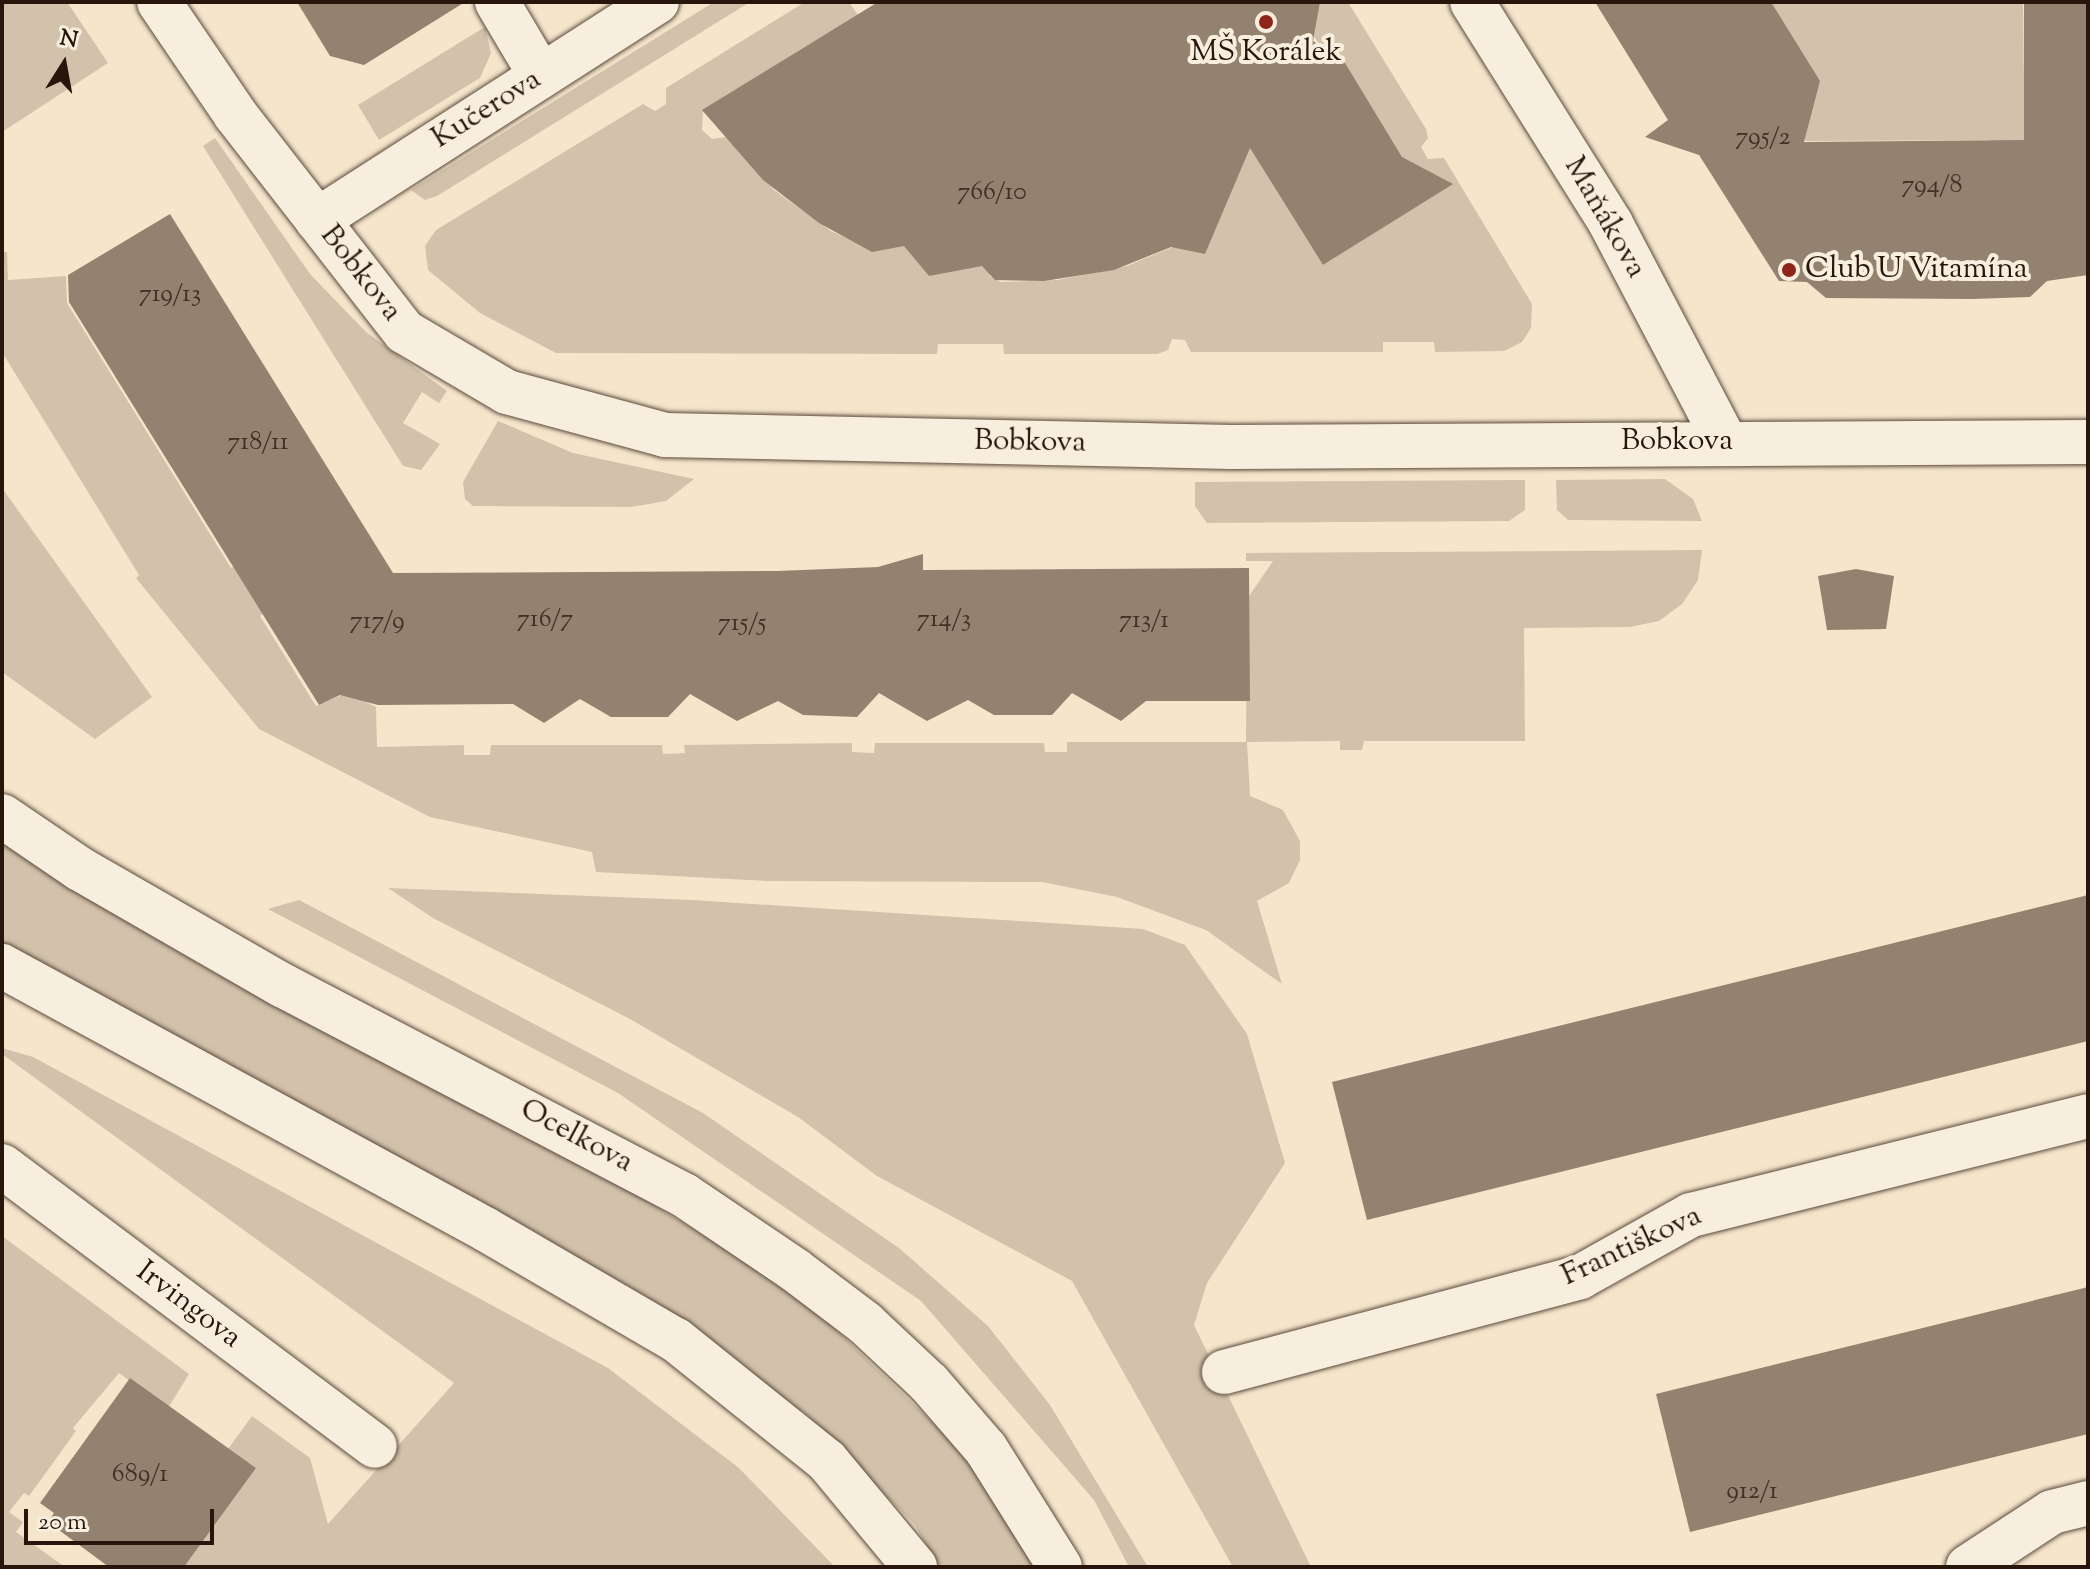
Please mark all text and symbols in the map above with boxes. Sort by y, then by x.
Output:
marker: MŠ Korálek [1257,13,1275,31]
text: N [57,23,80,58]
north arrow [24,24,104,104]
place label: MŠ Korálek [1190,35,1342,71]
street label: Kučerova [426,62,548,158]
house number: 795/2 [1735,122,1791,154]
street label: Maňákova [1555,151,1653,285]
house number: 794/8 [1902,170,1962,202]
house number: 766/10 [957,177,1027,209]
street label: Bobkova [311,219,409,329]
place label: Club U Vitamína [1805,252,2028,288]
marker: Club U Vitamína [1780,261,1798,279]
house number: 719/13 [139,279,201,311]
street label: Bobkova [974,424,1086,462]
street label: Bobkova [1621,424,1733,460]
house number: 718/11 [227,427,289,459]
house number: 716/7 [517,604,573,636]
house number: 714/3 [917,604,971,636]
house number: 713/1 [1119,605,1169,637]
house number: 717/9 [349,606,405,638]
house number: 715/5 [718,608,766,640]
street label: Ocelkova [513,1092,639,1182]
street label: Františkova [1556,1199,1708,1295]
street label: Irvingova [128,1255,248,1357]
house number: 689/1 [112,1459,168,1491]
house number: 912/1 [1726,1476,1778,1508]
scale bar [28,1493,218,1543]
text: 20 m [38,1506,87,1540]

